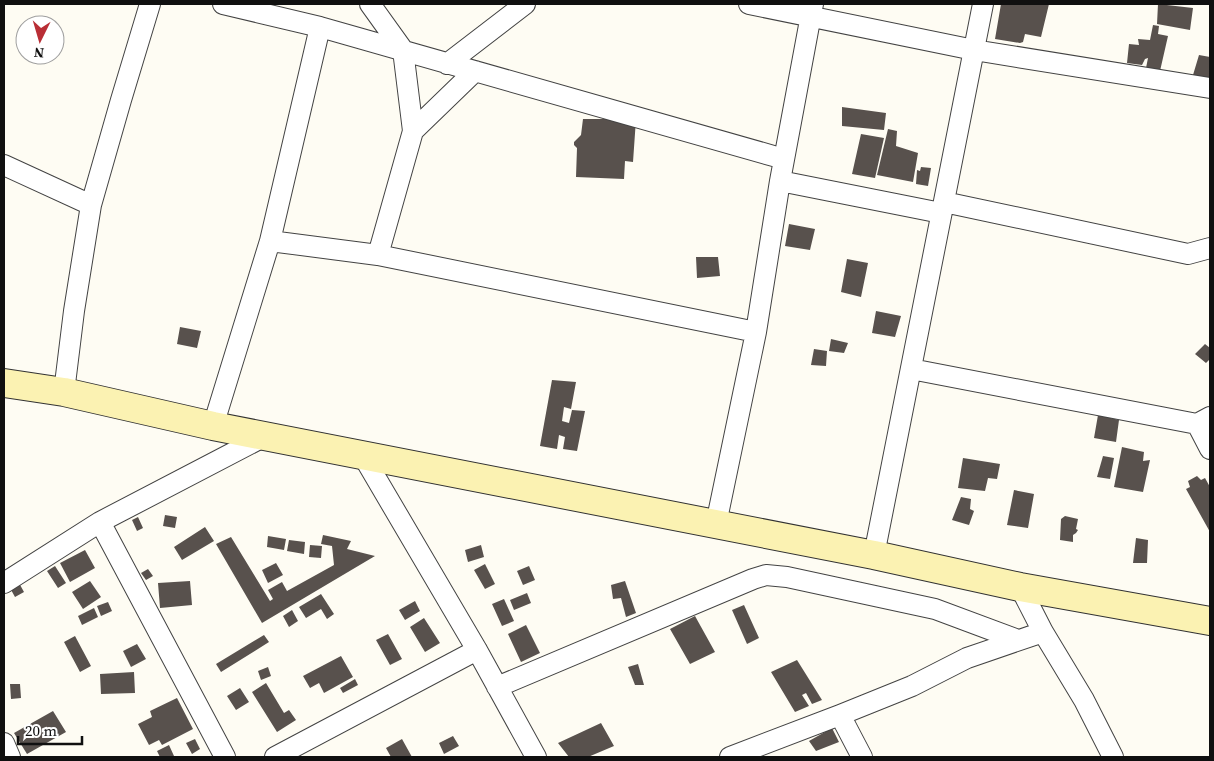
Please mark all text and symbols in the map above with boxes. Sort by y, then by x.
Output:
north arrow [15,15,65,65]
text: N [33,43,45,63]
scale bar [18,714,81,746]
text: 20 m [25,720,57,741]

